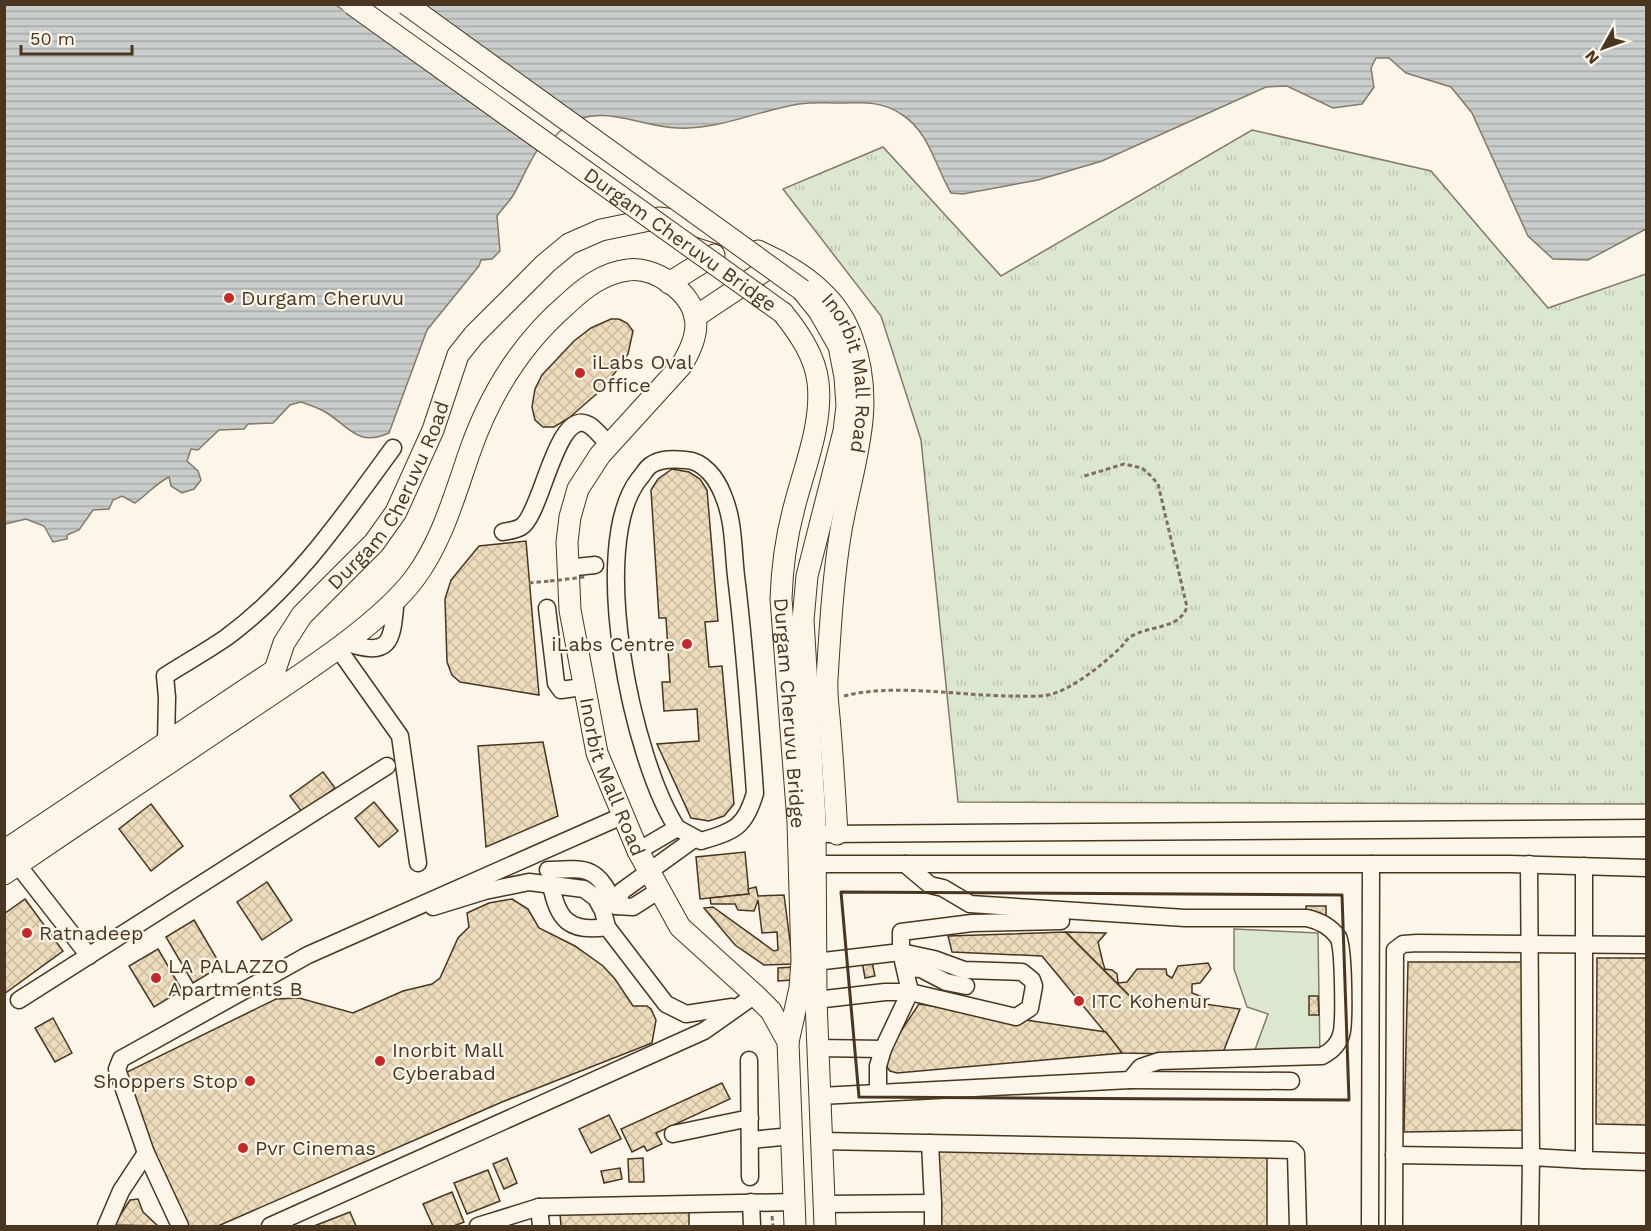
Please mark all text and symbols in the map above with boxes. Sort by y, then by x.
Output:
scale bar [21,18,132,56]
north arrow [1573,18,1633,78]
text: 50 m [30,28,75,49]
text: N [1581,47,1603,68]
street label: Durgam Cheruvu Bridge [579,162,781,317]
place label: Durgam Cheruvu [241,286,404,310]
street label: Inorbit Mall Road [817,287,875,455]
marker: Durgam Cheruvu [222,291,236,305]
place label: iLabs Oval Office [592,350,693,397]
marker: iLabs Oval Office [573,366,587,380]
street label: Durgam Cheruvu Road [322,398,454,595]
street label: Durgam Cheruvu Bridge [769,597,810,829]
place label: iLabs Centre [551,632,675,656]
marker: iLabs Centre [680,637,694,651]
street label: Inorbit Mall Road [575,695,651,860]
place label: Ratnadeep [39,921,143,945]
marker: Ratnadeep [20,926,34,940]
place label: LA PALAZZO Apartments B [168,954,303,1001]
marker: LA PALAZZO Apartments B [149,971,163,985]
place label: ITC Kohenur [1091,989,1210,1013]
marker: ITC Kohenur [1072,994,1086,1008]
place label: Inorbit Mall Cyberabad [392,1038,504,1085]
marker: Inorbit Mall Cyberabad [373,1054,387,1068]
place label: Shoppers Stop [93,1069,238,1093]
marker: Shoppers Stop [243,1074,257,1088]
place label: Pvr Cinemas [255,1136,376,1160]
marker: Pvr Cinemas [236,1141,250,1155]

